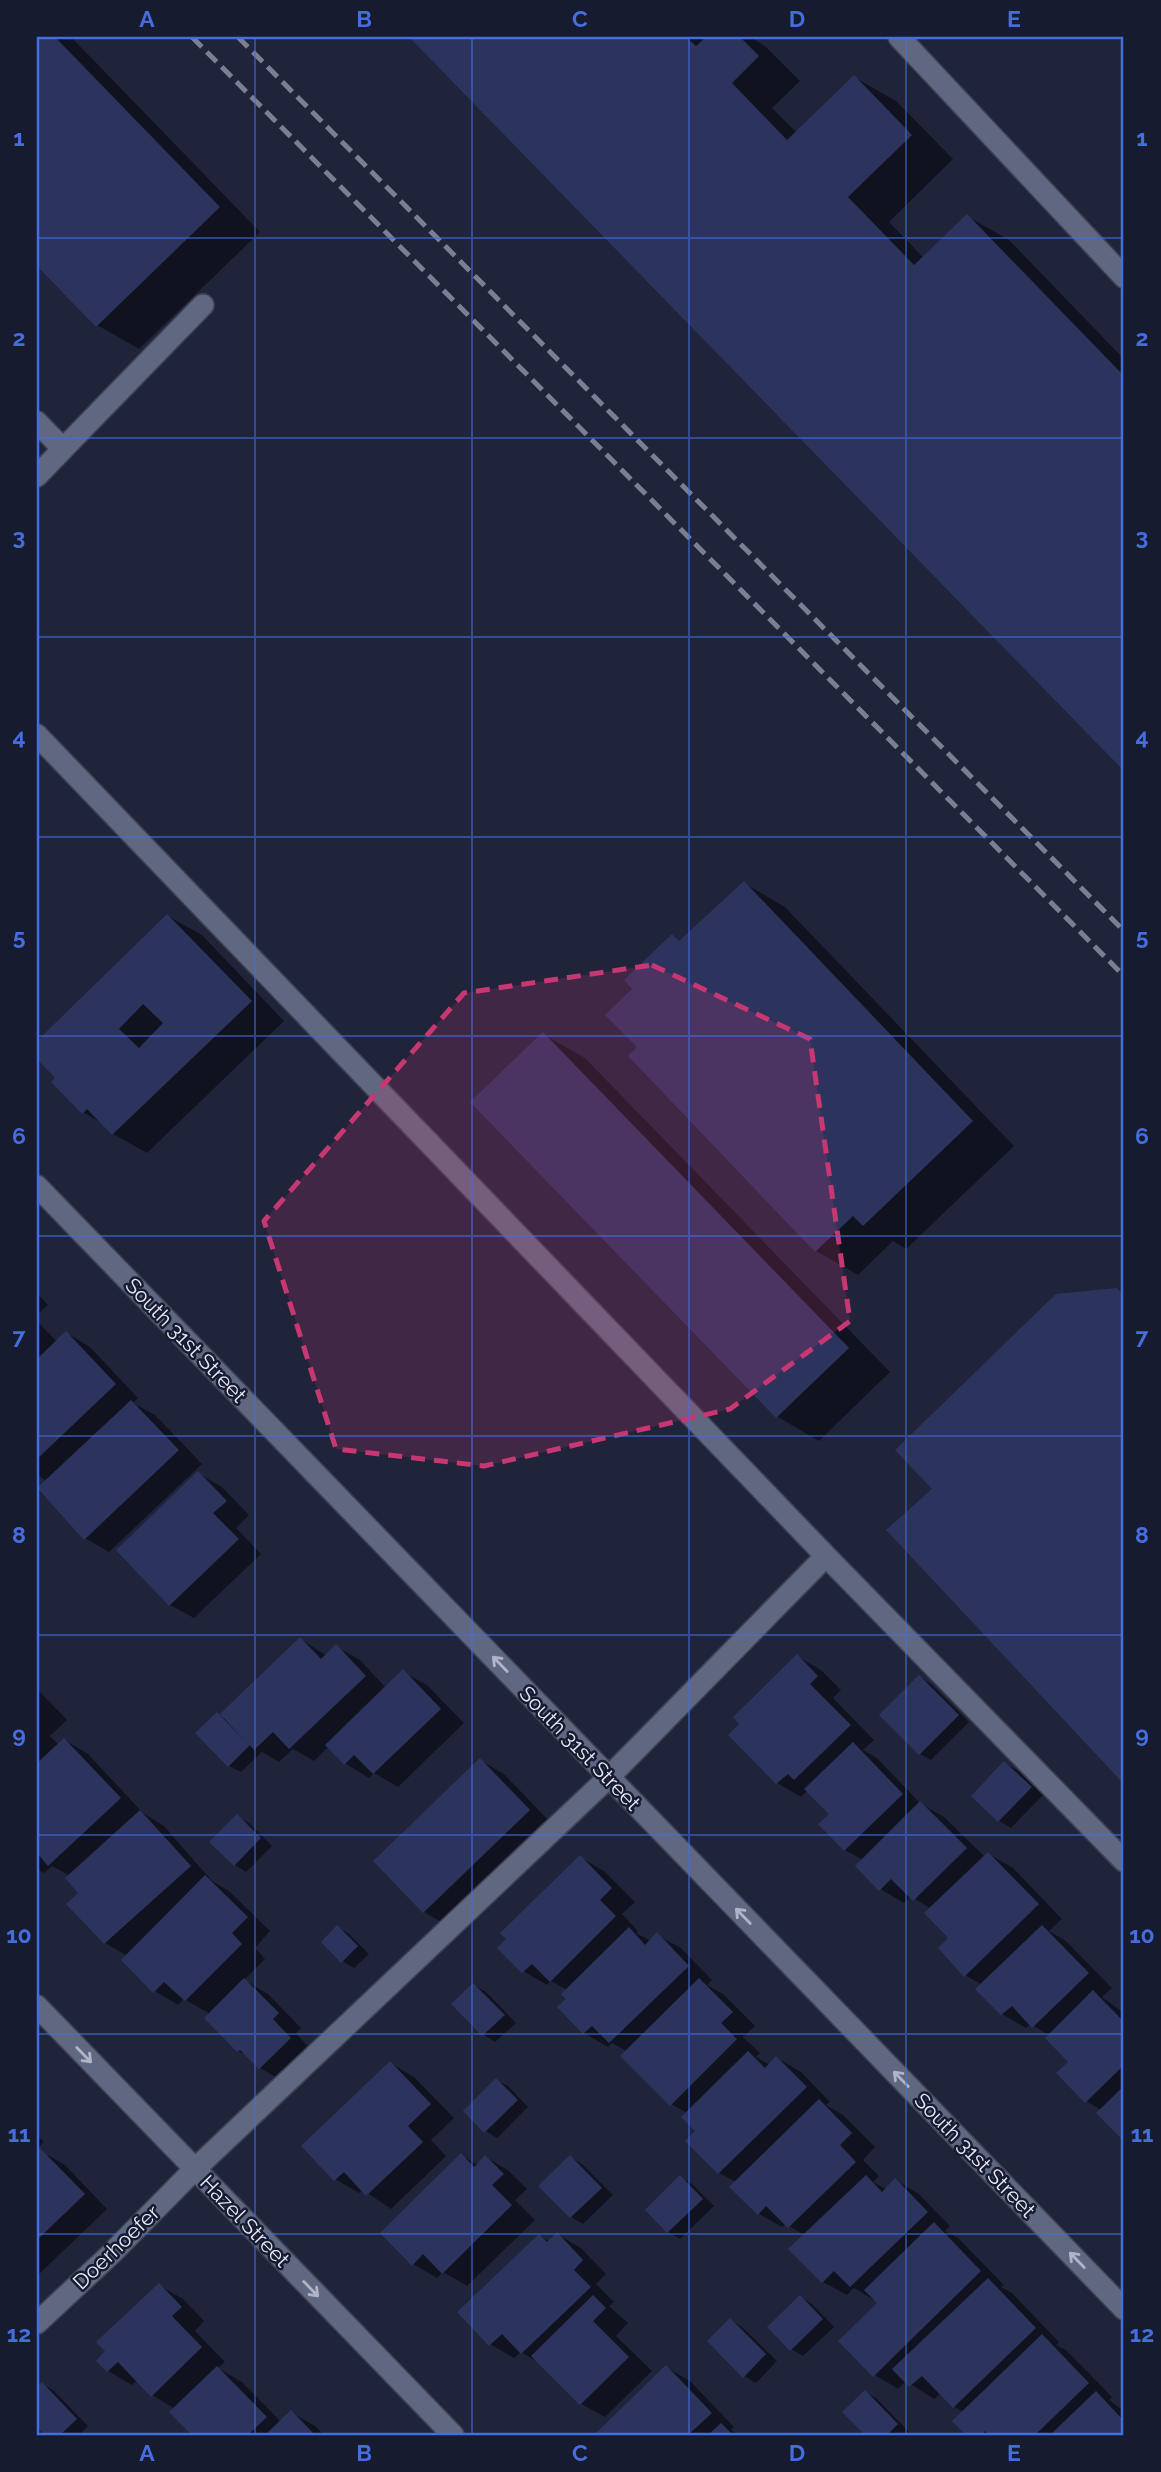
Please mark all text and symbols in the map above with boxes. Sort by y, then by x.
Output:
text: A [139,5,155,32]
text: B [356,5,372,32]
text: C [572,5,588,32]
text: D [789,5,805,32]
text: E [1007,5,1021,32]
text: 1 [13,124,25,151]
text: 1 [1136,124,1148,151]
text: 2 [13,324,25,351]
text: 2 [1136,324,1148,351]
text: 3 [13,523,25,550]
text: 3 [1136,523,1148,550]
text: 4 [12,723,26,750]
text: 4 [1135,723,1149,750]
text: 5 [13,923,26,950]
text: 5 [1136,923,1149,950]
text: 6 [12,1122,26,1149]
text: 6 [1135,1122,1149,1149]
street label: South 31st Street [120,1273,252,1407]
text: 7 [13,1322,26,1349]
text: 7 [1136,1322,1149,1349]
text: 8 [12,1521,26,1548]
text: 8 [1135,1521,1149,1548]
one-way arrow [491,1656,508,1673]
street label: South 31st Street [514,1681,646,1815]
text: 9 [12,1721,26,1748]
text: 9 [1135,1721,1149,1748]
one-way arrow [735,1907,752,1924]
text: 10 [6,1921,32,1948]
text: 10 [1129,1921,1155,1948]
one-way arrow [76,2046,93,2063]
one-way arrow [893,2071,910,2088]
street label: South 31st Street [909,2088,1041,2222]
text: 11 [8,2120,30,2147]
text: 11 [1131,2120,1153,2147]
street label: Hazel Street [195,2170,295,2272]
street label: Doerhoefer [68,2199,165,2294]
one-way arrow [1068,2252,1085,2269]
one-way arrow [302,2280,319,2297]
text: 12 [7,2320,31,2347]
text: 12 [1130,2320,1154,2347]
text: A [139,2439,155,2466]
text: B [356,2439,372,2466]
text: C [572,2439,588,2466]
text: D [789,2439,805,2466]
text: E [1007,2439,1021,2466]

